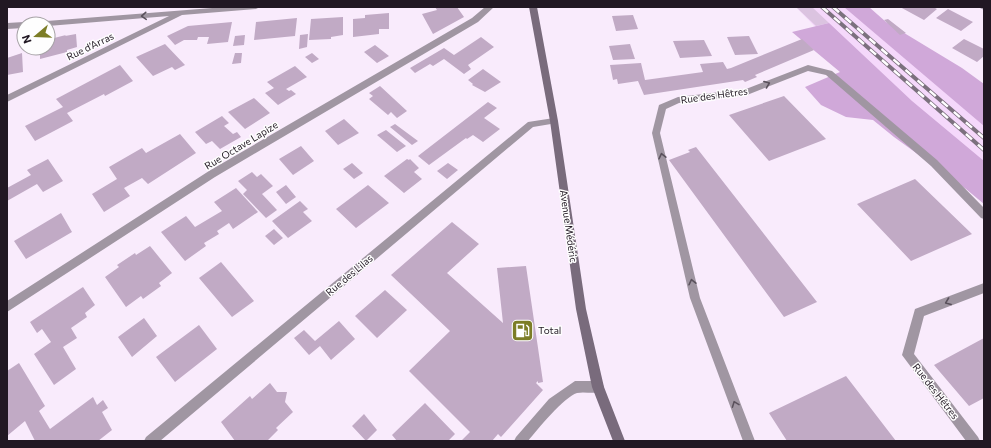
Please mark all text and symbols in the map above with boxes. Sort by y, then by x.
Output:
one-way arrow [141,11,147,20]
north arrow [16,16,56,56]
street label: Rue d’Arras [64,29,116,63]
text: N [19,33,34,45]
one-way arrow [763,80,770,88]
street label: Rue des Hêtres [680,84,749,106]
street label: Rue Octave Lapize [202,118,280,172]
one-way arrow [658,153,666,159]
street label: Avenue Médéric [558,189,580,263]
street label: Rue des Lilas [323,252,375,298]
one-way arrow [688,279,696,285]
one-way arrow [944,298,951,306]
fuel station icon: Total [510,317,536,343]
place label: Total [538,324,561,336]
street label: Rue des Hêtres [911,361,962,422]
one-way arrow [732,401,740,408]

